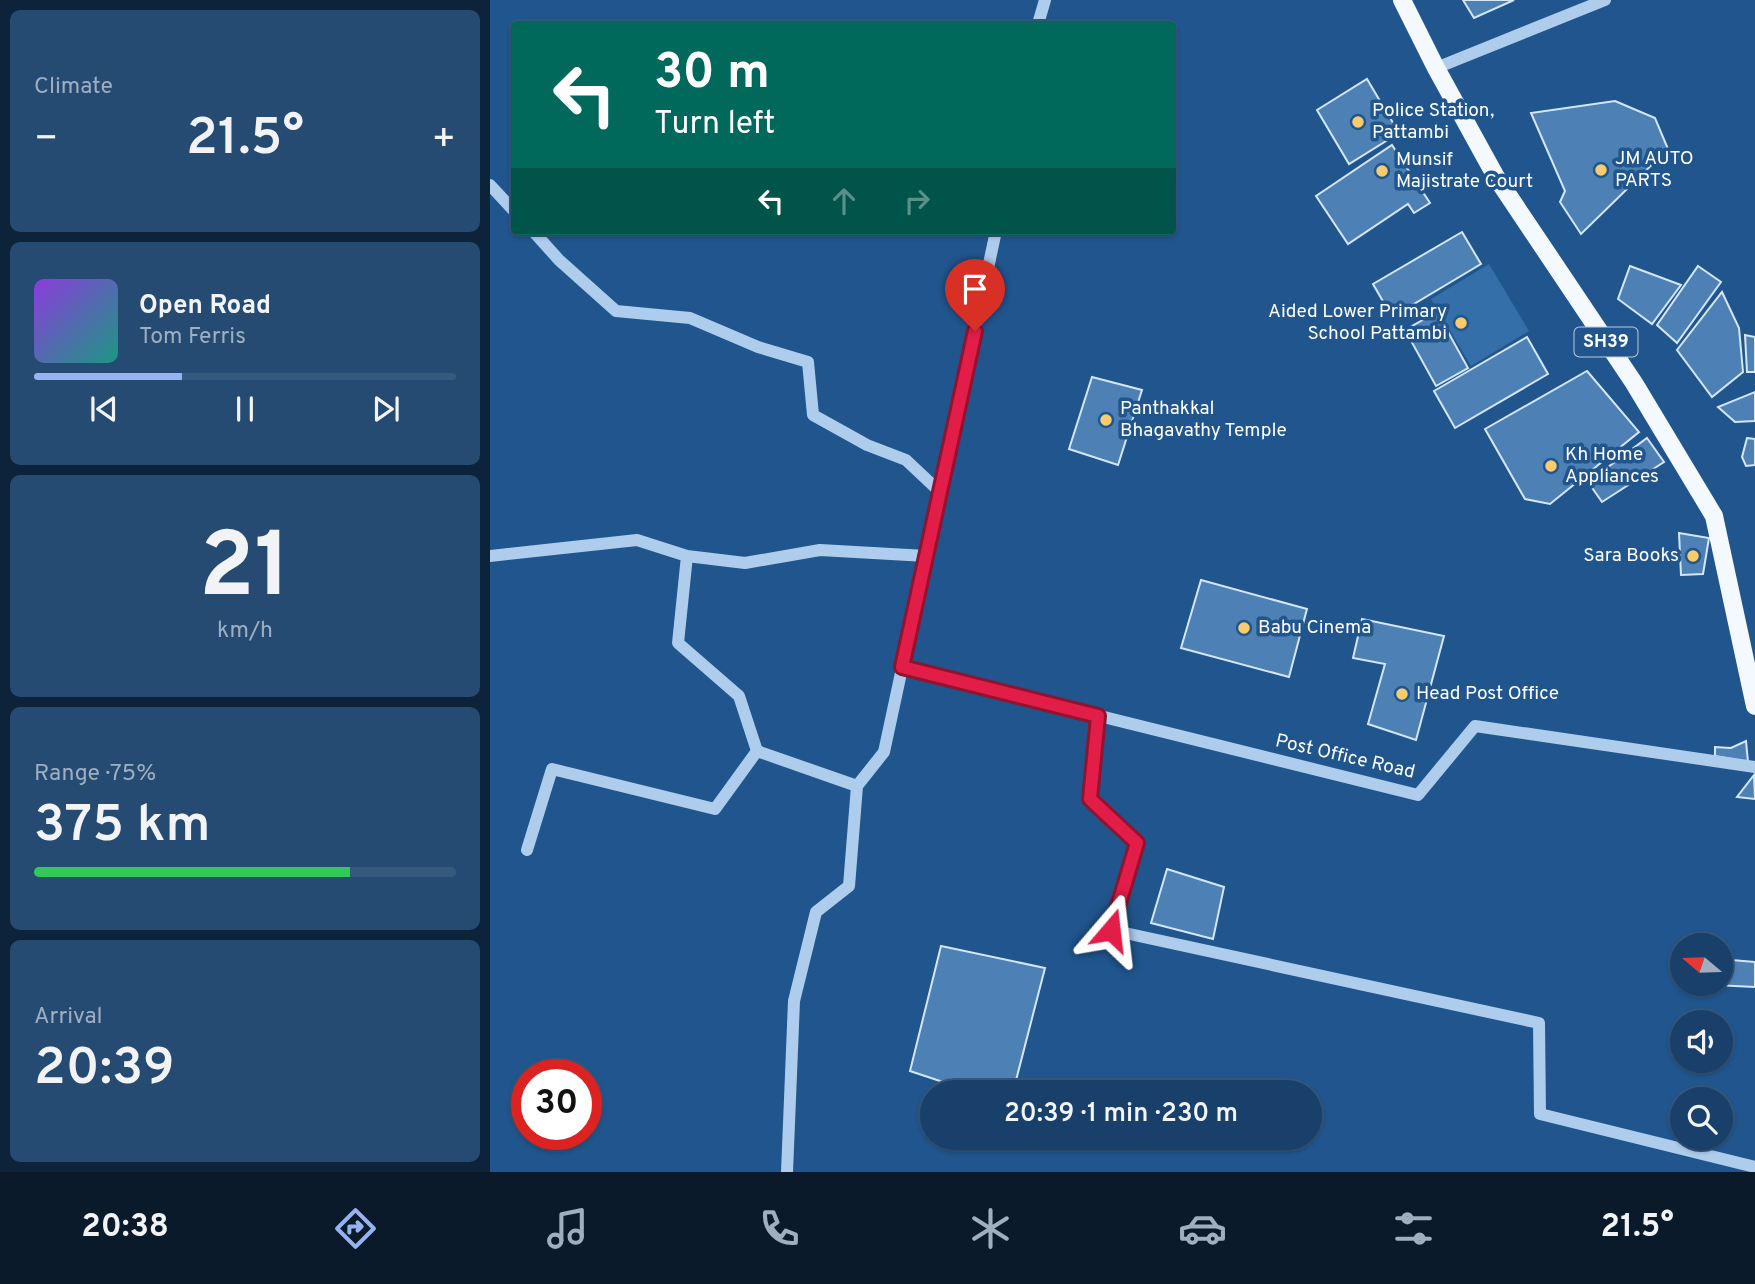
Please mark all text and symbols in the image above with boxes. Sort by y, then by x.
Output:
text: 30 m [654,44,770,106]
icon: left [539,49,630,140]
text: Climate [34,73,113,102]
place label: Police Station, Pattambi [1372,99,1494,145]
text: Turn left [654,105,775,145]
text: 21.5° [186,107,304,173]
marker: Police Station, Pattambi [1350,114,1366,130]
text: − [34,116,59,165]
text: + [431,116,456,165]
place label: JM AUTO PARTS [1615,147,1694,193]
place label: Munsif Majistrate Court [1396,148,1533,194]
marker: JM AUTO PARTS [1593,162,1609,178]
marker: Munsif Majistrate Court [1374,163,1390,179]
icon: left [752,182,790,220]
icon: ahead [825,182,863,220]
icon: right [898,182,936,220]
pin [945,259,1005,331]
icon: arrive [956,270,994,308]
text: Open Road [139,290,271,323]
place label: Aided Lower Primary School Pattambi [1268,300,1447,346]
marker: Aided Lower Primary School Pattambi [1453,315,1469,331]
text: Tom Ferris [139,323,246,352]
road number: SH39 [1574,328,1638,356]
icon: previous [85,390,123,428]
icon: pause [226,390,264,428]
icon: next [367,390,405,428]
place label: Panthakkal Bhagavathy Temple [1120,397,1287,443]
marker: Panthakkal Bhagavathy Temple [1098,412,1114,428]
place label: Kh Home Appliances [1565,443,1659,489]
marker: Kh Home Appliances [1543,458,1559,474]
text: 21 [199,514,291,629]
place label: Sara Books [1583,544,1679,568]
marker: Sara Books [1685,548,1701,564]
place label: Babu Cinema [1258,616,1371,640]
text: km/h [217,617,273,646]
marker: Babu Cinema [1236,620,1252,636]
place label: Head Post Office [1416,682,1559,706]
marker: Head Post Office [1394,686,1410,702]
street label: Post Office Road [1273,729,1417,785]
text: Range · 75% [34,760,156,789]
text: 375 km [34,794,211,860]
position arrow [1074,893,1148,967]
north arrow [1670,933,1732,996]
map controls [1670,933,1733,1150]
text: Arrival [34,1003,103,1032]
button: sound [1670,1010,1733,1073]
text: 20:39 [34,1037,175,1103]
speed limit sign: 30 [511,1059,602,1150]
button: search [1670,1087,1733,1150]
text: 20:39 · 1 min · 230 m [1004,1098,1238,1131]
icon: directions [331,1204,380,1253]
icon: music [543,1204,592,1253]
icon: phone [755,1204,804,1253]
icon: climate [966,1204,1015,1253]
icon: car [1178,1204,1227,1253]
icon: filters [1389,1204,1438,1253]
text: 20:38 [81,1208,169,1248]
text: 21.5° [1601,1208,1674,1248]

